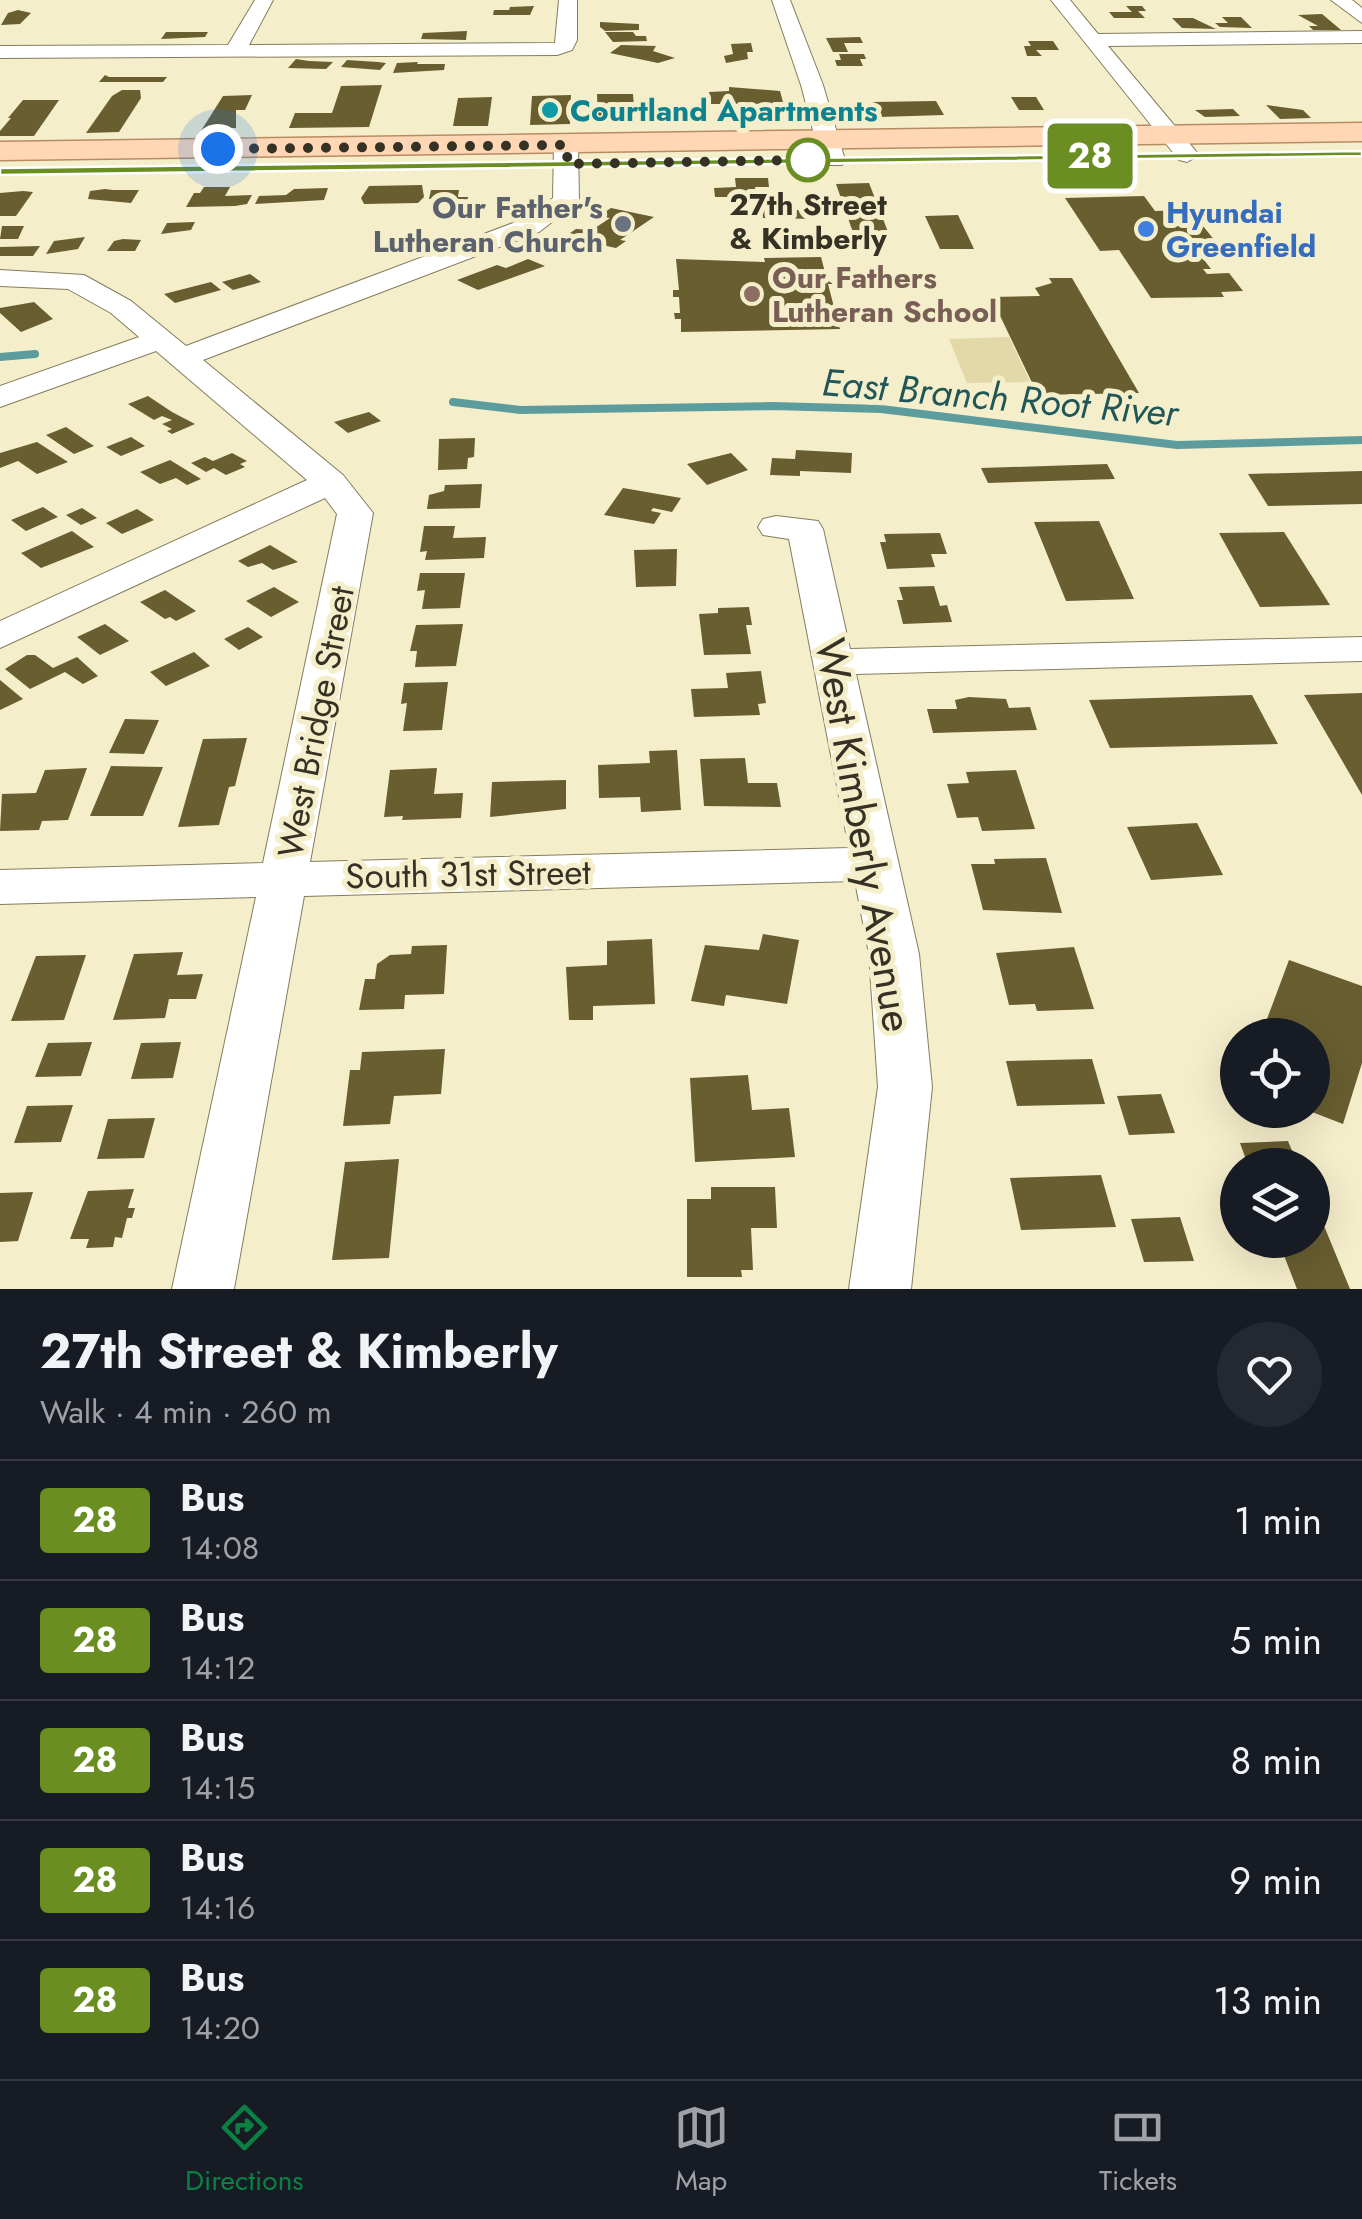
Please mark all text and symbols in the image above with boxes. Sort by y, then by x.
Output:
place label: Courtland Apartments [570,89,878,132]
marker: Courtland Apartments [539,99,561,121]
your location [193,124,243,174]
line badge: 28 [1045,124,1135,188]
text: 28 [1068,131,1112,181]
marker: 27th Street & Kimberly [787,139,829,181]
place label: 27th Street & Kimberly [729,183,887,260]
place label: Our Father's Lutheran Church [373,186,603,263]
place label: Hyundai Greenfield [1166,191,1316,268]
marker: Our Father's Lutheran Church [612,213,634,235]
marker: Hyundai Greenfield [1135,218,1157,240]
place label: Our Fathers Lutheran School [772,256,997,333]
marker: Our Fathers Lutheran School [741,283,763,305]
water label: East Branch Root River [820,354,1183,440]
street label: West Bridge Street [265,581,367,862]
street label: West Kimberly Avenue [799,634,929,1036]
street label: South 31st Street [345,847,592,901]
map controls [1220,1018,1330,1258]
button: locate [1220,1018,1330,1128]
button: layers [1220,1148,1330,1258]
text: 27th Street & Kimberly [40,1317,558,1386]
button: heart [1217,1322,1322,1427]
text: Walk · 4 min · 260 m [40,1389,332,1435]
text: Bus [180,1470,244,1525]
text: 1 min [1234,1493,1322,1548]
text: 28 [73,1495,117,1545]
text: 14:08 [180,1525,259,1571]
text: Bus [180,1590,244,1645]
text: 5 min [1230,1613,1322,1668]
text: 28 [73,1615,117,1665]
text: 14:12 [180,1645,255,1691]
text: Bus [180,1710,244,1765]
text: 8 min [1230,1733,1322,1788]
text: 28 [73,1735,117,1785]
text: 14:15 [180,1765,255,1811]
text: Bus [180,1830,244,1885]
text: 9 min [1229,1853,1322,1908]
text: 28 [73,1855,117,1905]
text: 14:16 [180,1885,256,1931]
text: Bus [180,1950,244,2005]
text: 13 min [1213,1973,1322,2028]
text: 28 [73,1975,117,2025]
text: 14:20 [180,2005,260,2051]
tab: Directions [185,2100,304,2201]
tab: Map [674,2100,729,2201]
tab: Tickets [1099,2100,1177,2201]

